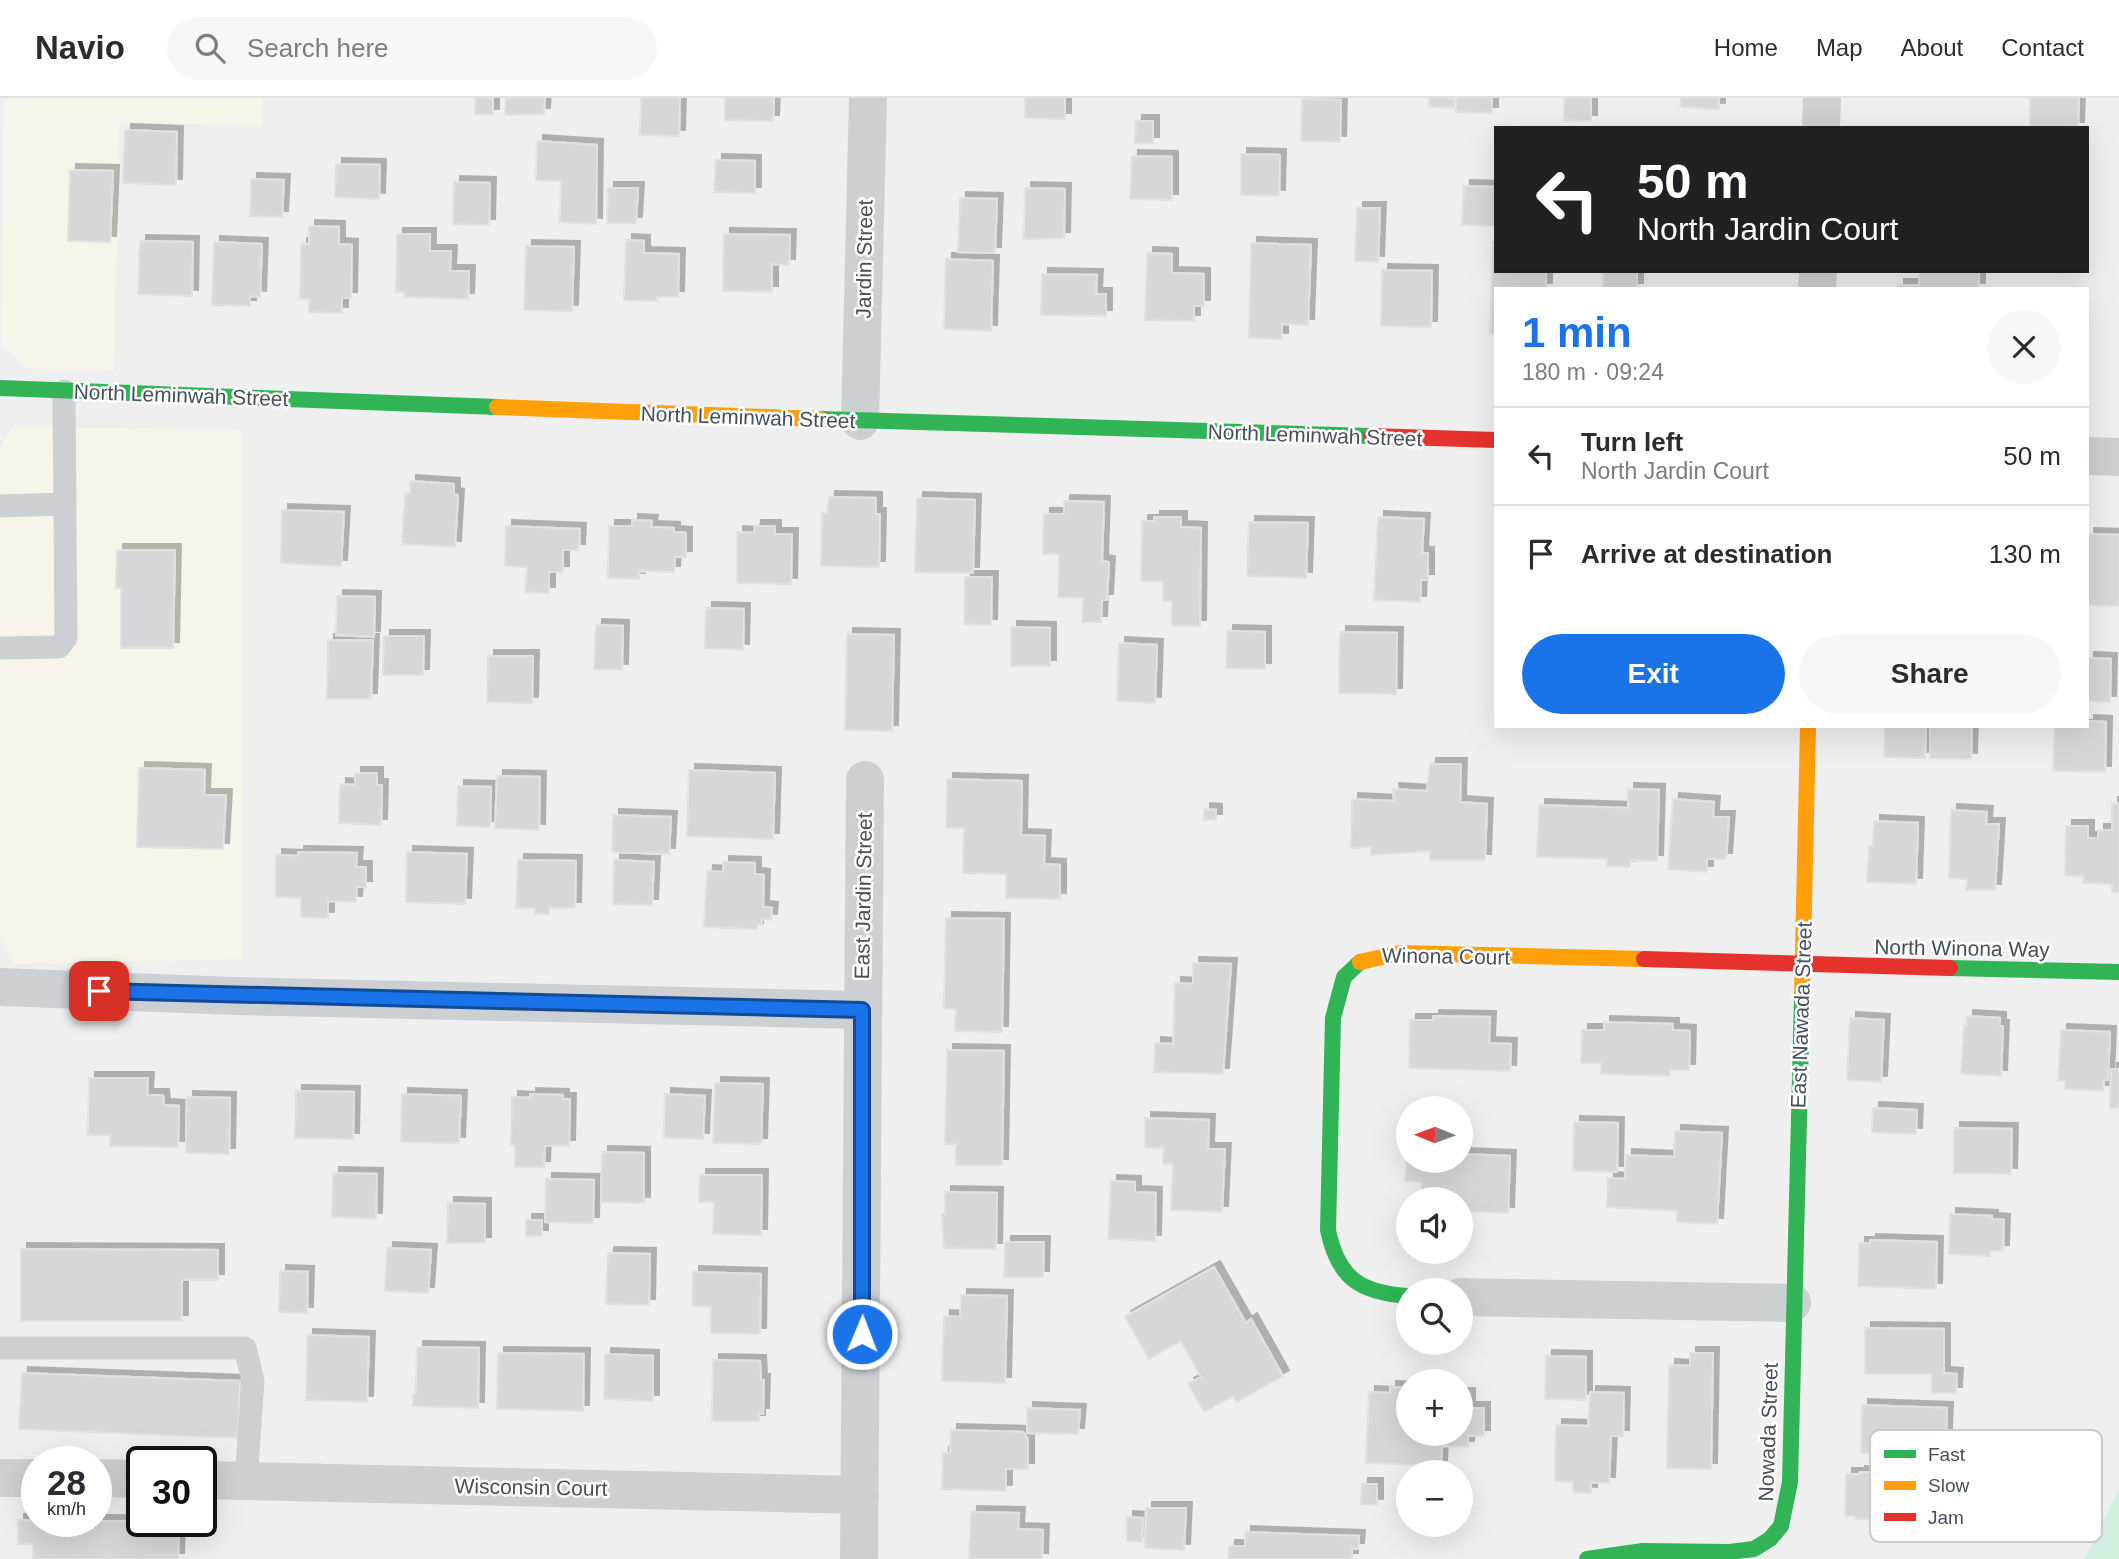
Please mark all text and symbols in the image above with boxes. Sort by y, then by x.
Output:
search box [167,17,657,80]
text: Navio [35,29,125,66]
icon: search [191,29,229,67]
text: Search here [247,33,389,63]
text: Home [1714,34,1778,61]
text: Map [1816,34,1863,61]
text: About [1901,34,1963,61]
text: Contact [2001,34,2084,61]
icon: left [1522,154,1613,245]
text: 50 m [1637,154,1749,208]
street label: Jardin Street [851,199,877,319]
text: North Jardin Court [1637,211,1898,247]
text: 1 min [1522,309,1632,356]
button: close [1987,310,2061,384]
text: 180 m · 09:24 [1522,359,1664,385]
street label: North Leminwah Street [73,380,289,410]
street label: North Leminwah Street [640,402,856,432]
street label: North Leminwah Street [1207,420,1423,450]
text: Turn left [1581,427,1683,457]
icon: left [1522,437,1560,475]
text: 50 m [2003,441,2061,471]
text: North Jardin Court [1581,458,1769,484]
icon: arrive [1522,535,1560,573]
text: Arrive at destination [1581,539,1832,569]
text: 130 m [1989,539,2061,569]
button: Exit [1522,634,1785,714]
button: Share [1799,634,2061,714]
street label: East Jardin Street [850,812,876,980]
street label: East Nawada Street [1786,921,1816,1109]
street label: North Winona Way [1874,935,2050,961]
street label: Winona Court [1382,943,1511,969]
pin [69,961,129,1021]
icon: arrive [80,972,118,1010]
north arrow [1396,1096,1474,1172]
map controls [1396,1096,1473,1537]
button: sound [1396,1187,1473,1264]
button: search [1396,1278,1473,1355]
position arrow [825,1297,899,1371]
street label: Nowada Street [1754,1362,1782,1502]
button: + [1396,1369,1473,1446]
legend [1870,1430,2102,1542]
text: Fast [1928,1444,1966,1465]
speed limit sign: 30 [126,1446,217,1537]
button: − [1396,1460,1473,1537]
text: 28 [47,1463,86,1502]
street label: Wisconsin Court [454,1474,608,1500]
text: Slow [1928,1475,1969,1496]
text: km/h [47,1499,86,1519]
text: Jam [1928,1507,1964,1528]

